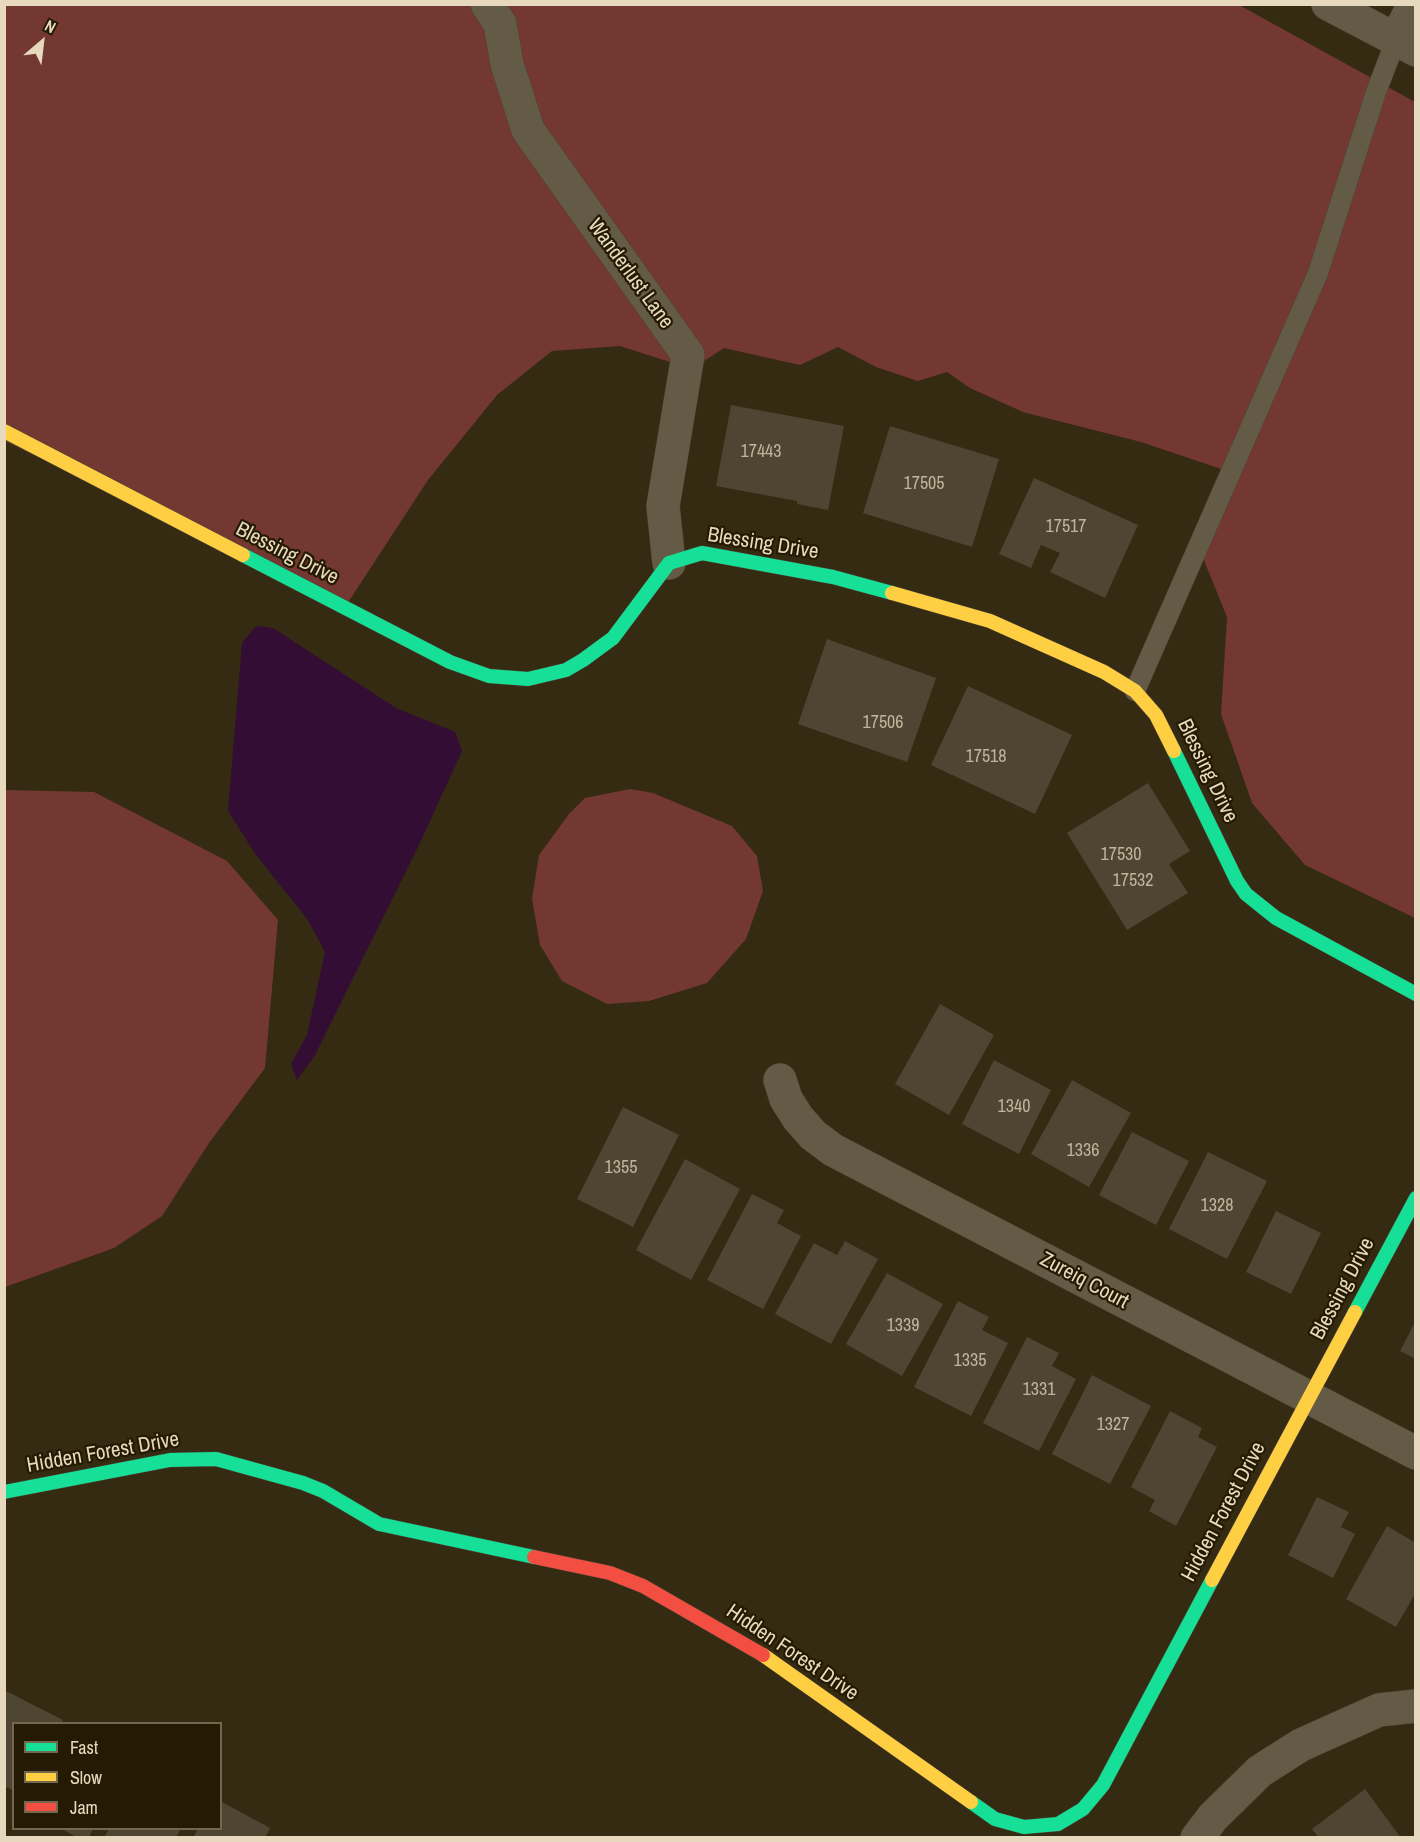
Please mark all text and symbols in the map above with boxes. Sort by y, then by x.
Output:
north arrow [12,12,72,72]
text: N [41,14,60,38]
street label: Wanderlust Lane [582,214,678,334]
house number: 17443 [740,441,782,463]
house number: 17505 [903,473,945,495]
house number: 17517 [1045,516,1087,538]
street label: Blessing Drive [231,517,343,591]
street label: Blessing Drive [706,523,820,565]
house number: 17506 [862,712,904,734]
street label: Blessing Drive [1171,715,1243,827]
house number: 17518 [965,746,1007,768]
house number: 17530 [1100,844,1142,866]
house number: 17532 [1112,870,1154,892]
house number: 1340 [998,1096,1030,1118]
house number: 1336 [1067,1140,1099,1162]
house number: 1355 [605,1157,637,1179]
house number: 1328 [1201,1195,1233,1217]
street label: Blessing Drive [1306,1234,1380,1344]
street label: Zureiq Court [1035,1247,1133,1315]
house number: 1339 [887,1315,919,1337]
house number: 1335 [954,1350,986,1372]
house number: 1331 [1023,1379,1055,1401]
house number: 1327 [1097,1414,1129,1436]
street label: Hidden Forest Drive [25,1427,181,1479]
street label: Hidden Forest Drive [1177,1438,1271,1586]
street label: Hidden Forest Drive [721,1599,863,1707]
legend [12,1722,222,1830]
text: Fast [70,1735,98,1760]
text: Slow [70,1765,102,1790]
text: Jam [70,1795,98,1820]

